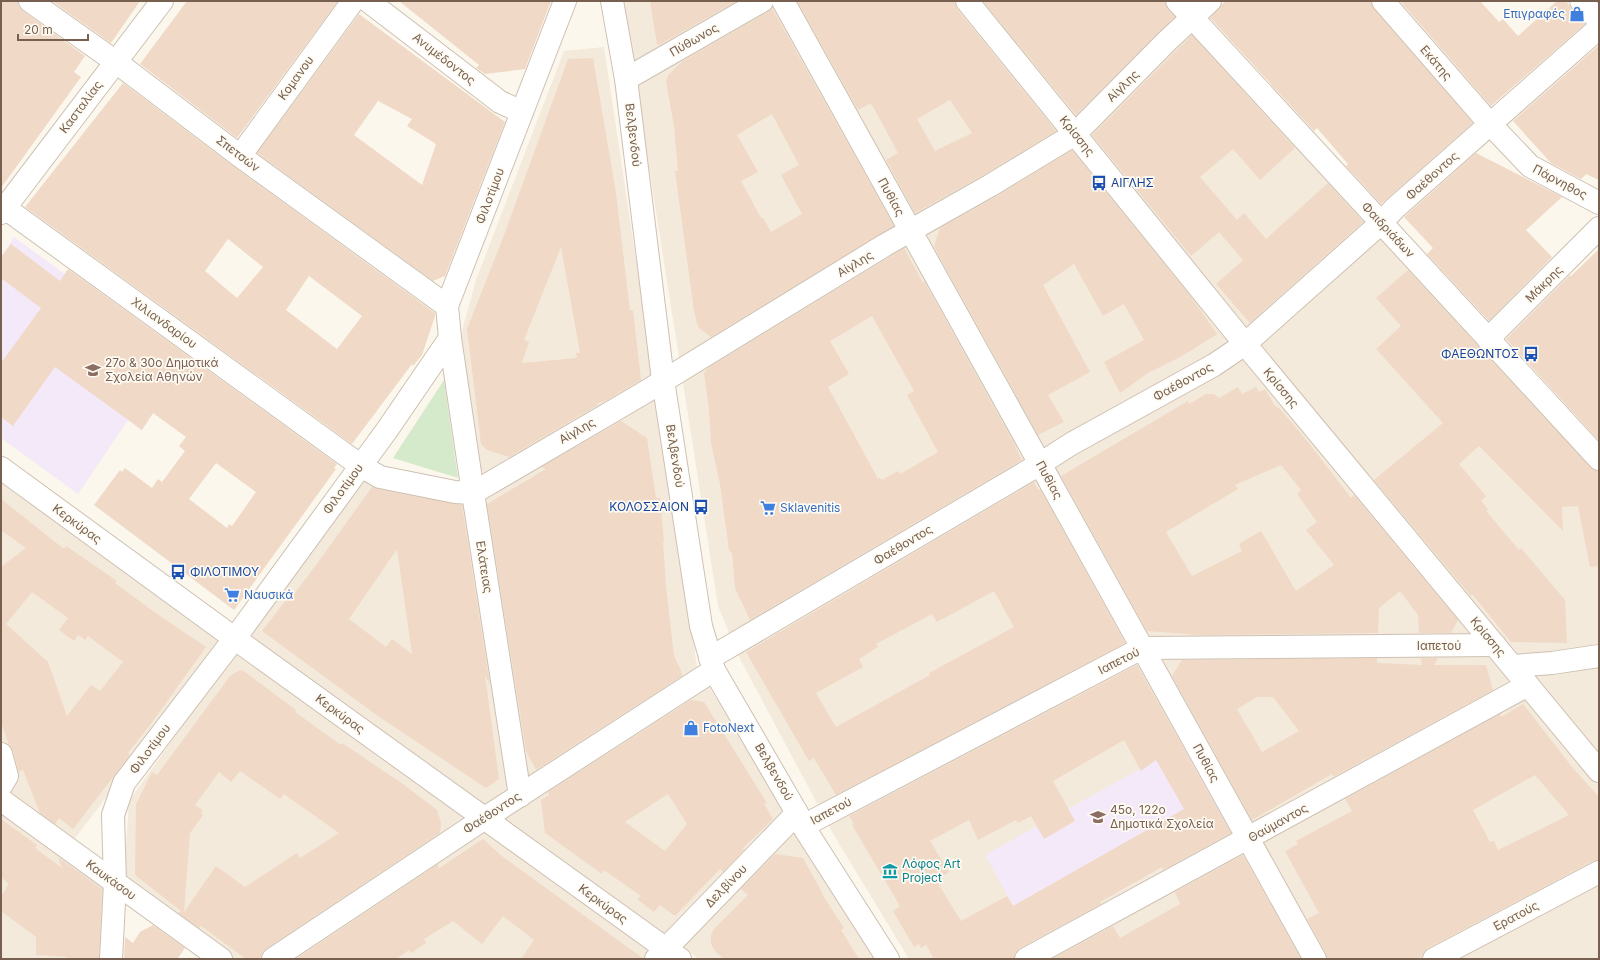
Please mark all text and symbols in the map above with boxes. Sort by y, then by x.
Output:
shop icon: Επιγραφές [1568,5,1586,23]
place label: Επιγραφές [1503,6,1565,21]
scale bar [18,16,88,42]
street label: Πύθωνος [667,20,721,60]
text: 20 m [24,22,53,37]
street label: Ανυμέδοντος [410,29,479,88]
street label: Εκάτης [1417,42,1456,83]
street label: Κομανου [275,53,317,103]
street label: Αίγλης [1103,66,1142,105]
street label: Κασταλίας [56,77,105,136]
street label: Βελβενδού [622,102,645,168]
street label: Κρίσσης [1057,112,1098,159]
street label: Σπετσών [213,132,263,175]
street label: Φαέθοντος [1402,148,1461,203]
street label: Πάρνηθος [1530,161,1590,202]
street label: Φιλοτίμου [472,166,507,226]
bus stop icon: ΑΙΓΛΗΣ [1090,174,1108,192]
street label: Πυθίας [875,175,908,219]
place label: ΑΙΓΛΗΣ [1111,175,1154,190]
street label: Φαιδριάδων [1359,199,1418,261]
street label: Αίγλης [834,247,876,280]
street label: Μάκρης [1522,262,1565,305]
street label: Χιλιανδαρίου [129,294,200,351]
bus stop icon: ΦΑΕΘΩΝΤΟΣ [1522,345,1540,363]
place label: ΦΑΕΘΩΝΤΟΣ [1441,346,1519,361]
place label: 27ο & 30ο Δημοτικά Σχολεία Αθηνών [105,355,218,384]
street label: Φαέθοντος [1150,359,1215,404]
school or university icon: 27ο & 30ο Δημοτικά Σχολεία Αθηνών [84,361,102,379]
street label: Κρίσσης [1260,365,1303,411]
street label: Αίγλης [556,414,598,447]
street label: Βελβενδού [663,423,688,489]
street label: Πυθίας [1033,458,1066,502]
street label: Φιλοτίμου [319,460,366,517]
bus stop icon: ΚΟΛΟΣΣΑΙΟΝ [692,498,710,516]
place label: ΚΟΛΟΣΣΑΙΟΝ [609,499,689,514]
supermarket icon: Sklavenitis [759,499,777,517]
place label: Sklavenitis [780,500,840,515]
street label: Κερκύρας [50,501,105,547]
street label: Φαέθοντος [871,521,935,568]
street label: Ελάτειας [473,540,496,594]
bus stop icon: ΦΙΛΟΤΙΜΟΥ [169,563,187,581]
place label: ΦΙΛΟΤΙΜΟΥ [190,564,259,579]
supermarket icon: Ναυσικά [223,586,241,604]
place label: Ναυσικά [244,587,293,602]
street label: Κρίσσης [1467,614,1510,660]
street label: Ιαπετού [1417,638,1461,653]
street label: Ιαπετού [1096,644,1142,677]
street label: Κερκύρας [313,691,368,737]
shop icon: FotoNext [682,719,700,737]
place label: FotoNext [703,720,754,735]
street label: Φιλοτίμου [126,721,173,777]
street label: Βελβενδού [752,740,797,803]
street label: Πυθίας [1190,741,1223,785]
street label: Φαέθοντος [460,788,524,837]
street label: Ιαπετού [808,793,854,828]
street label: Θαύμαντος [1245,800,1310,845]
place label: 45ο, 122ο Δημοτικά Σχολεία [1110,802,1214,831]
school or university icon: 45ο, 122ο Δημοτικά Σχολεία [1089,808,1107,826]
street label: Καυκάσου [83,856,139,903]
place label: Λόφος Art Project [902,856,961,885]
street label: Δελβίνου [702,861,750,910]
museum icon: Λόφος Art Project [881,862,899,880]
street label: Κερκύρας [576,881,631,927]
street label: Ερατούς [1491,897,1541,934]

